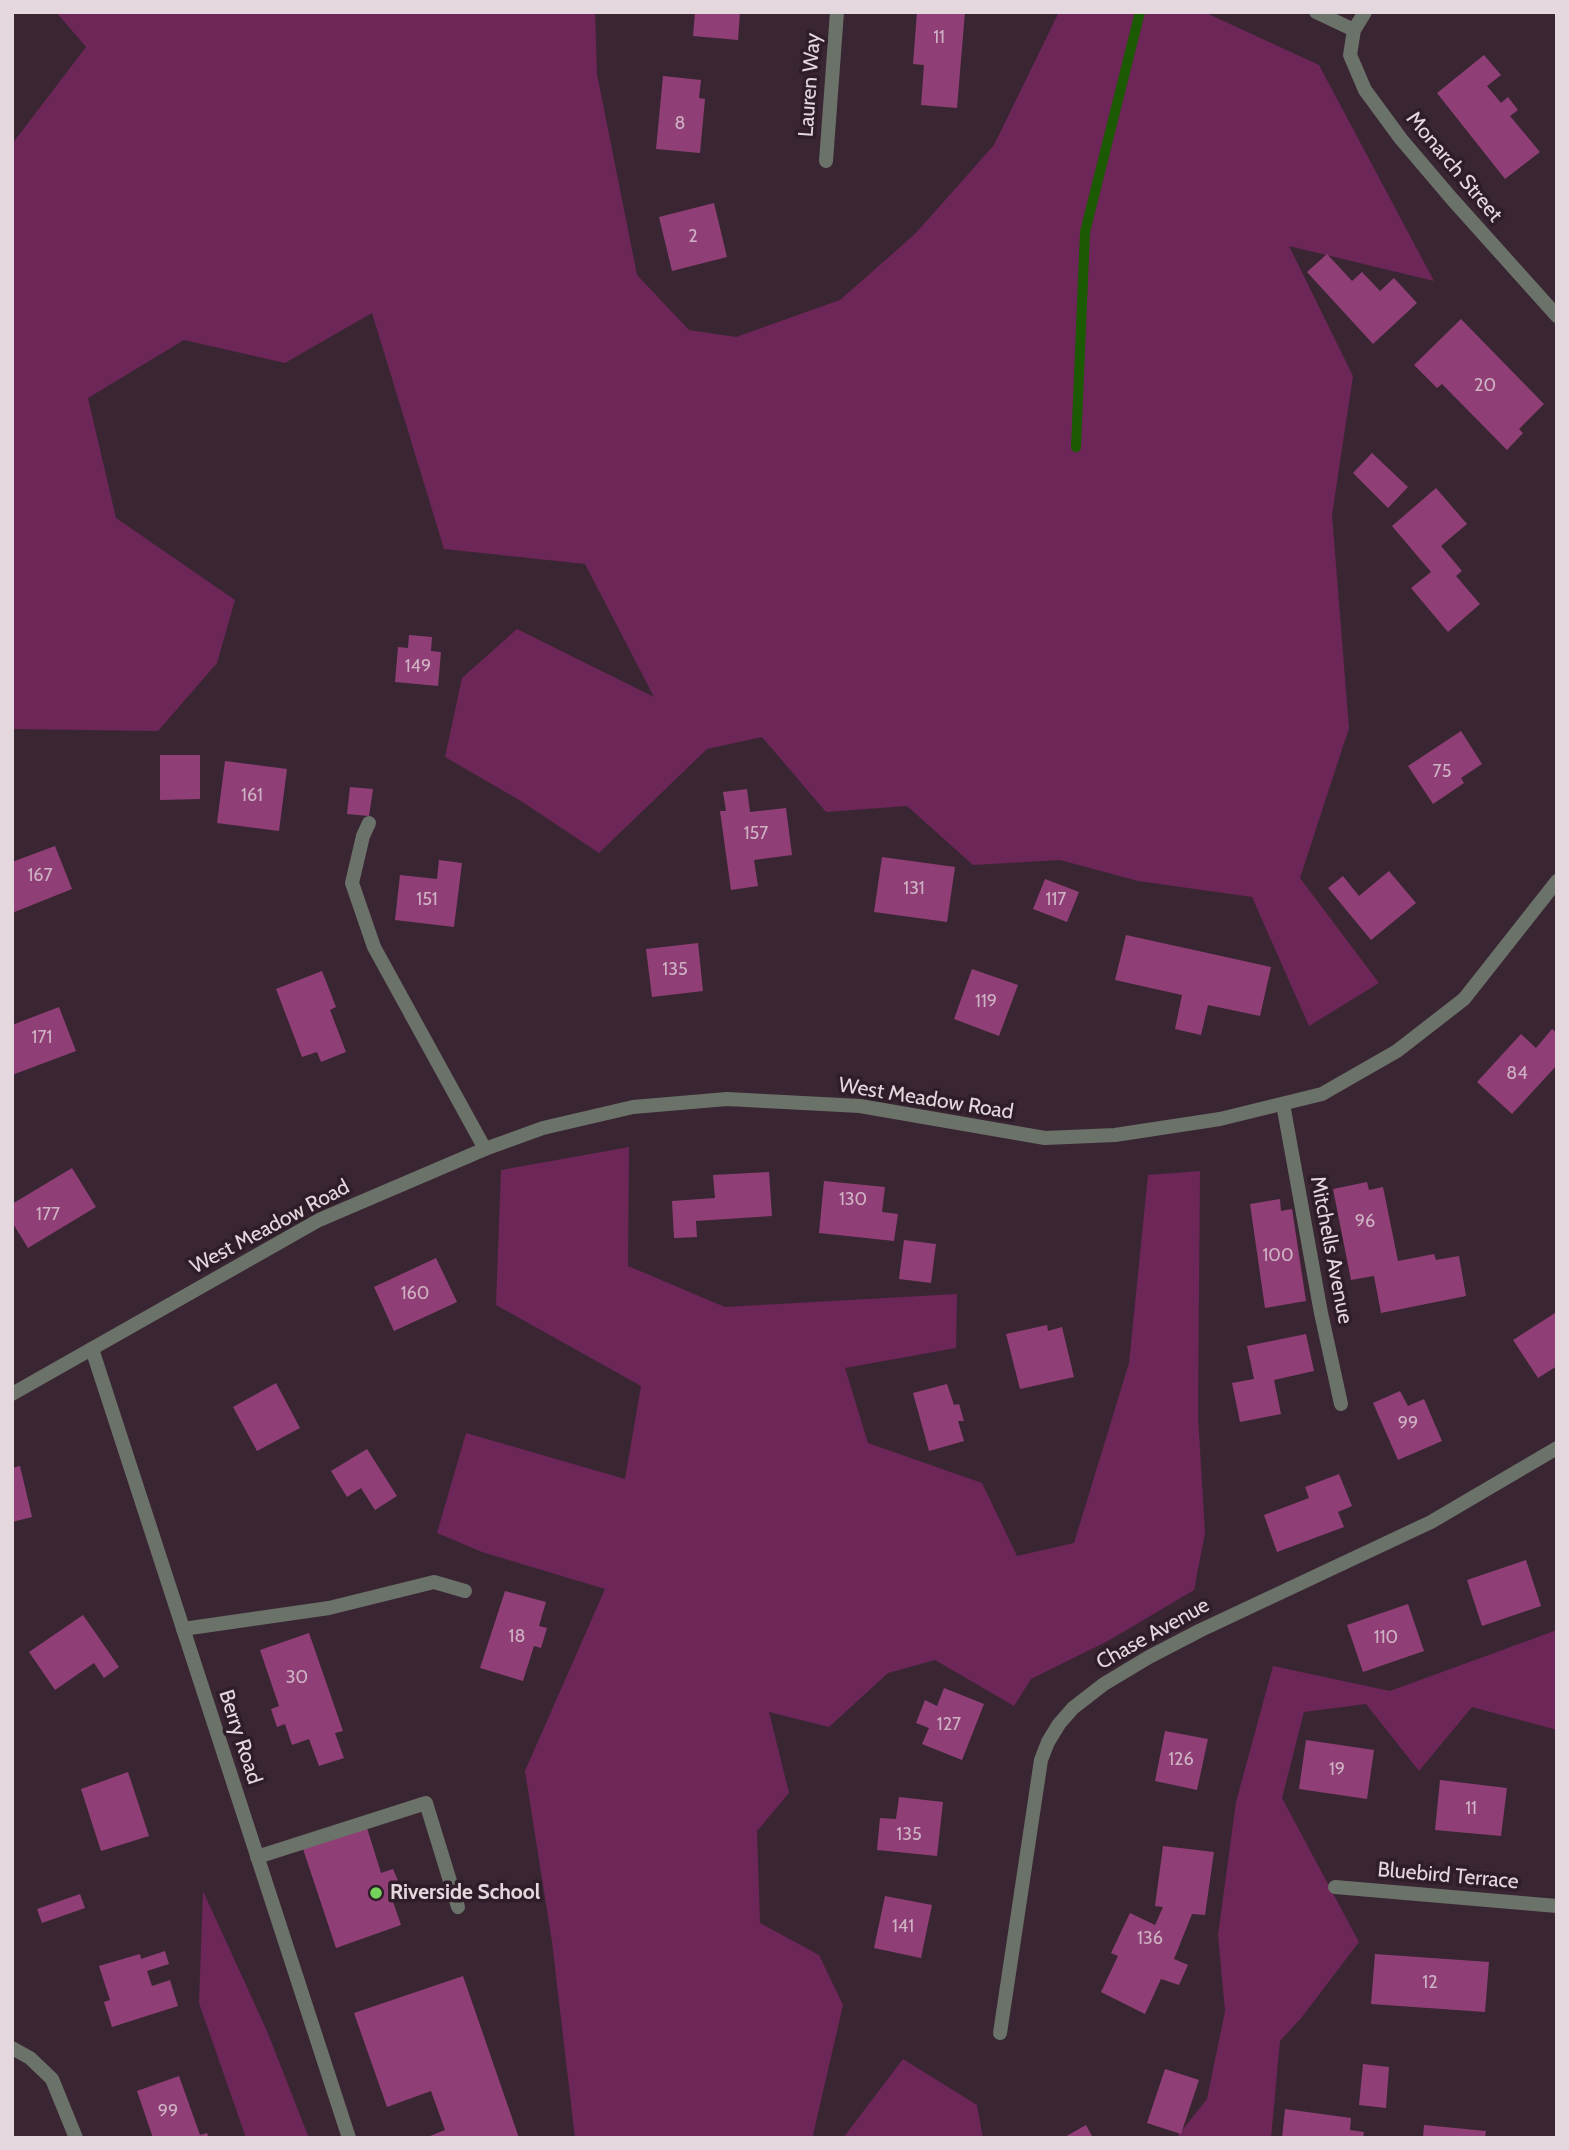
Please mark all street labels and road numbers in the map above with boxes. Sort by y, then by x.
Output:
street label: Lauren Way [794,32,826,138]
street label: Monarch Street [1401,107,1507,227]
street label: West Meadow Road [837,1073,1015,1125]
street label: West Meadow Road [186,1174,354,1280]
street label: Mitchells Avenue [1304,1174,1358,1326]
street label: Chase Avenue [1092,1593,1214,1675]
street label: Berry Road [213,1687,267,1787]
street label: Bluebird Terrace [1376,1857,1520,1895]

